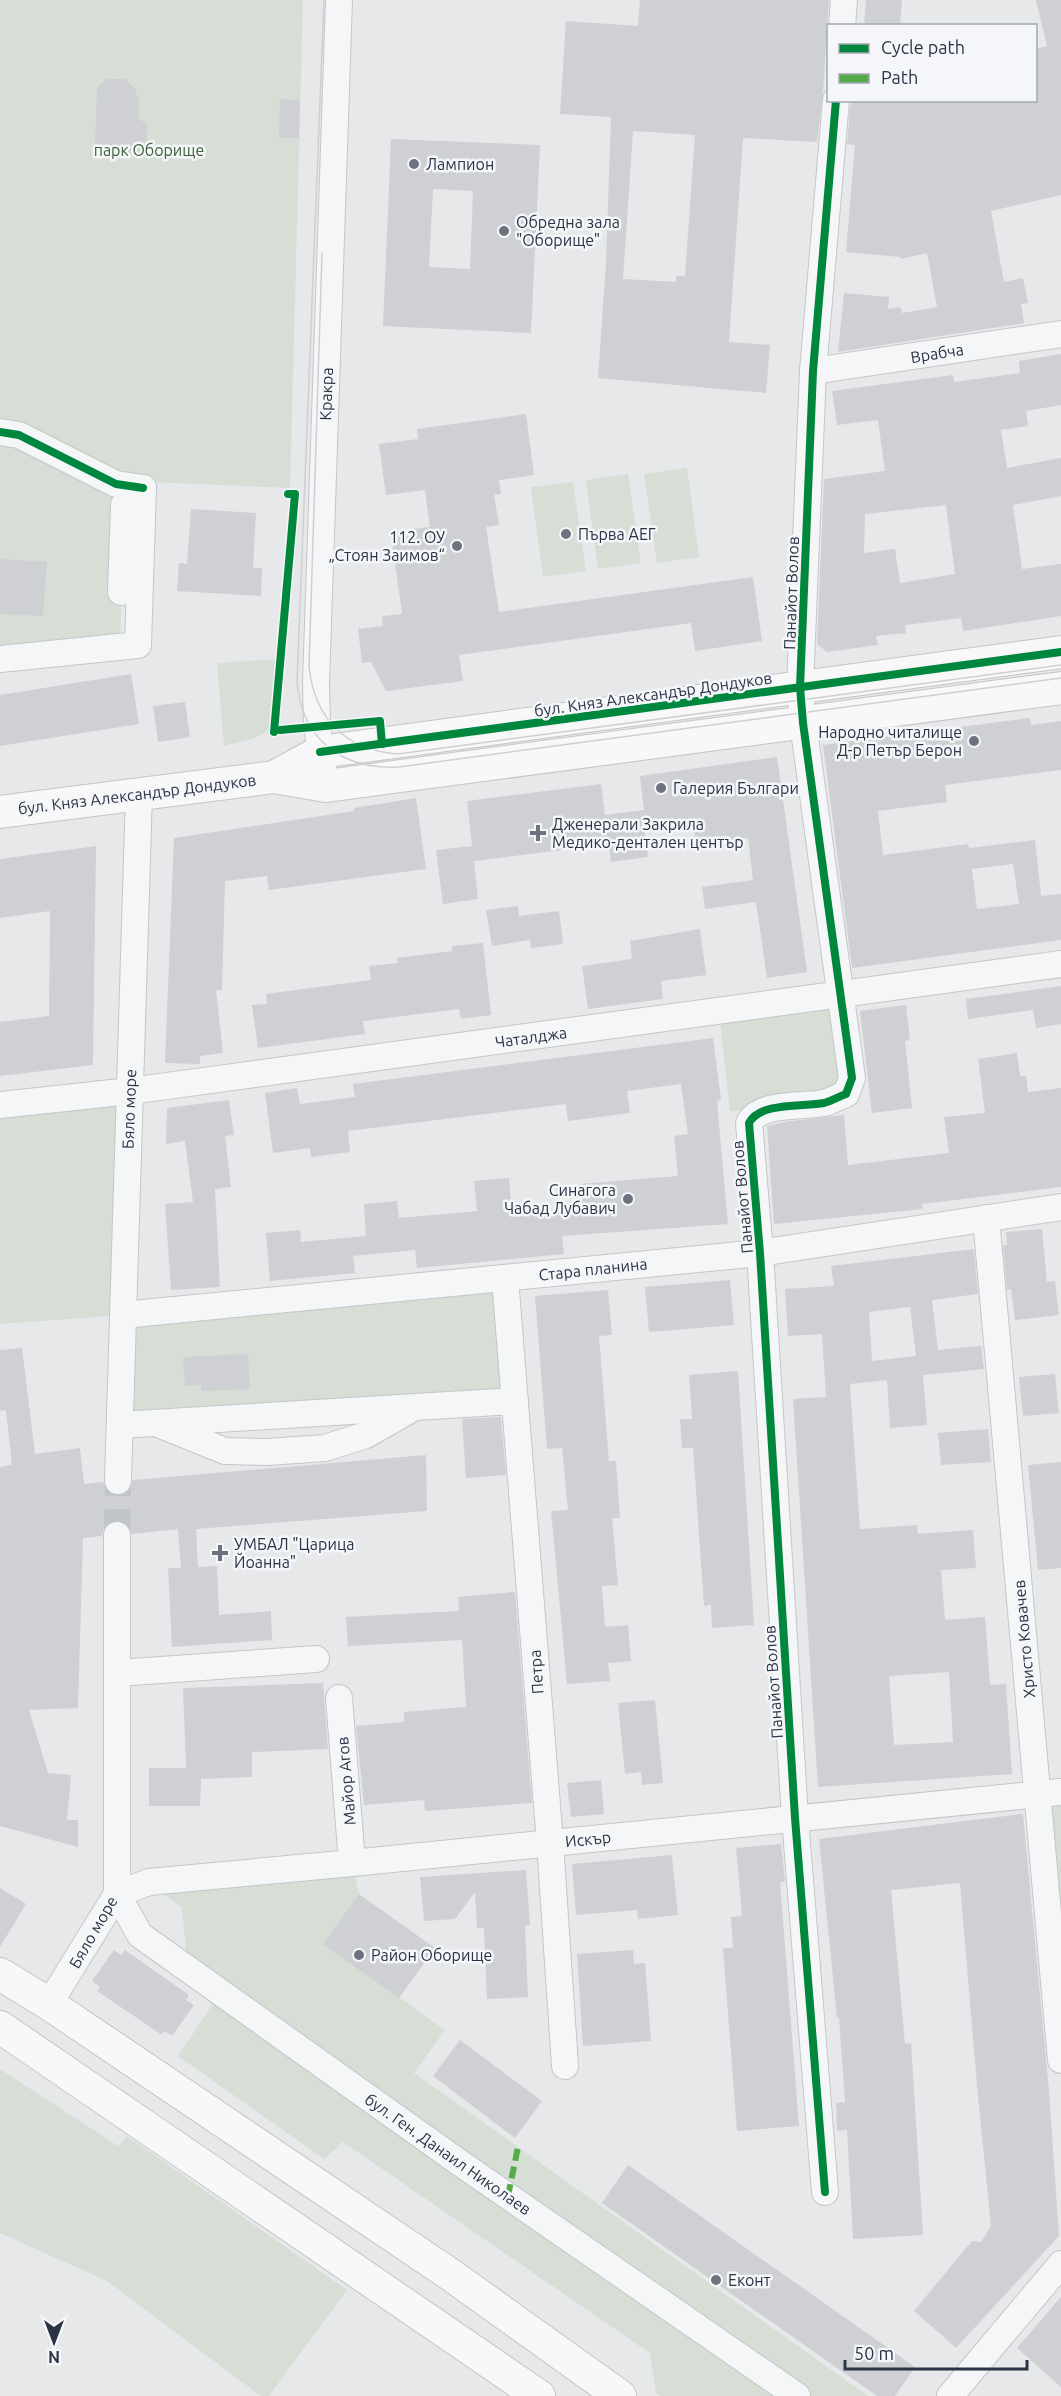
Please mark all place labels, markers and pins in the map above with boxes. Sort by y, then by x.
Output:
place label: Лампион [426,155,494,173]
marker: Лампион [407,157,421,171]
place label: Обредна зала "Оборище" [516,213,620,249]
marker: Обредна зала "Оборище" [497,224,511,238]
place label: Първа АЕГ [578,525,656,543]
marker: Първа АЕГ [559,527,573,541]
place label: 112. ОУ „Стоян Заимов“ [328,528,445,564]
marker: 112. ОУ „Стоян Заимов“ [450,539,464,553]
place label: Народно читалище Д-р Петър Берон [818,723,962,759]
marker: Народно читалище Д-р Петър Берон [967,734,981,748]
place label: Галерия Българи [673,779,799,797]
marker: Галерия Българи [654,781,668,795]
place label: Дженерали Закрила Медико-дентален център [552,815,744,851]
marker: Дженерали Закрила Медико-дентален център [529,824,547,842]
place label: Синагога Чабад Лубавич [504,1181,616,1217]
marker: Синагога Чабад Лубавич [621,1192,635,1206]
place label: УМБАЛ "Царица Йоанна" [234,1535,354,1571]
marker: УМБАЛ "Царица Йоанна" [211,1544,229,1562]
place label: Район Оборище [371,1946,492,1964]
marker: Район Оборище [352,1948,366,1962]
place label: Еконт [728,2271,771,2289]
marker: Еконт [709,2273,723,2287]

